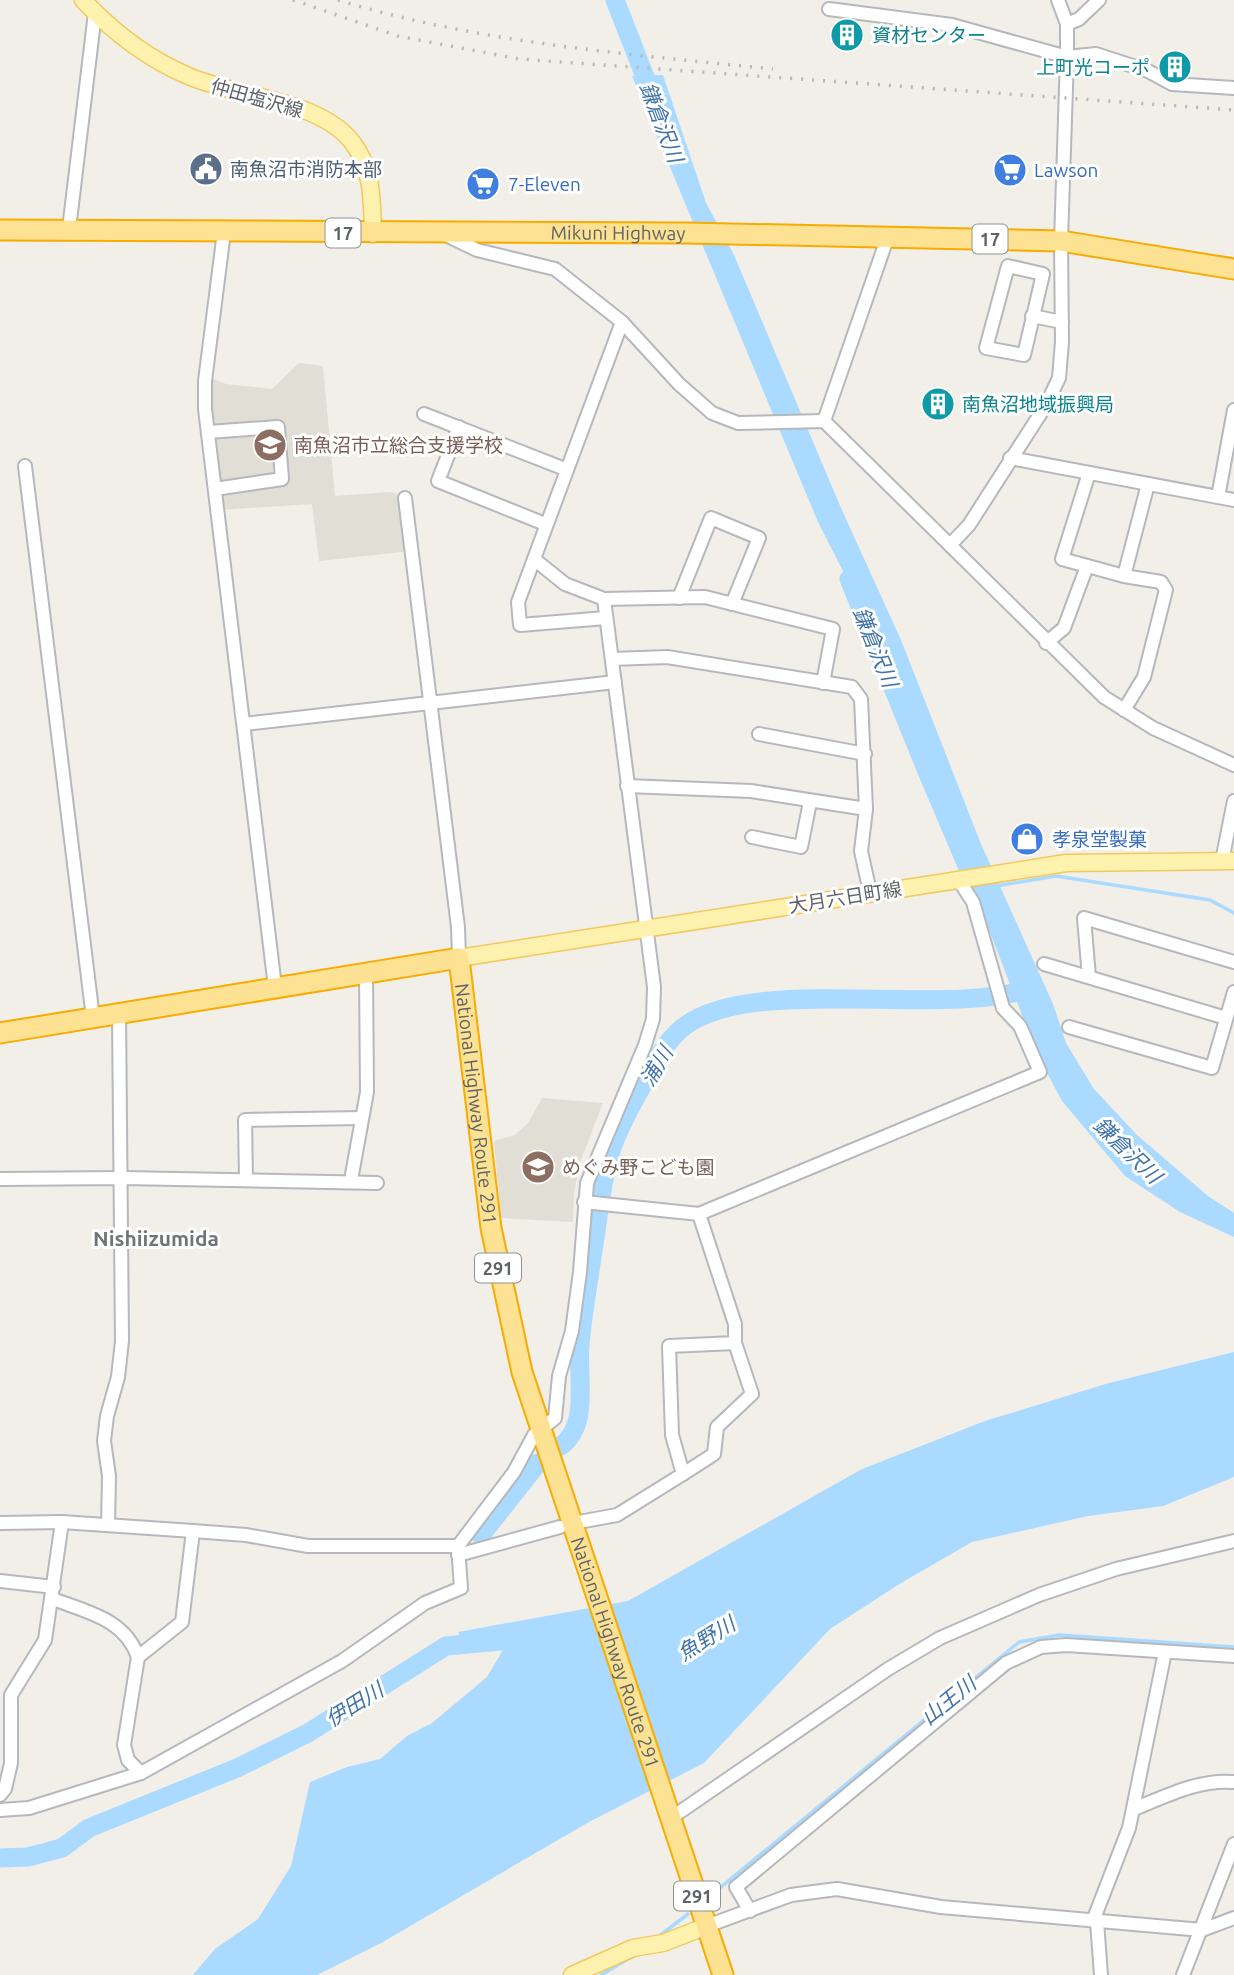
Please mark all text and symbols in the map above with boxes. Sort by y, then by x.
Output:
building icon: 資材センター [828,16,866,54]
place label: 資材センター [872,24,986,46]
building icon: 上町光コーポ [1156,48,1194,86]
place label: 上町光コーポ [1036,56,1150,78]
street label: 仲田塩沢線 [208,74,306,122]
water label: 鎌倉沢川 [636,78,689,167]
public building icon: 南魚沼市消防本部 [187,150,225,188]
supermarket icon: Lawson [991,151,1029,189]
place label: 南魚沼市消防本部 [230,158,382,180]
place label: Lawson [1034,159,1098,181]
supermarket icon: 7-Eleven [464,165,502,203]
place label: 7-Eleven [508,173,581,195]
road number: 17 [326,218,360,247]
street label: Mikuni Highway [551,221,685,244]
road number: 17 [972,225,1007,254]
building icon: 南魚沼地域振興局 [919,385,957,423]
place label: 南魚沼地域振興局 [962,393,1114,415]
school or university icon: 南魚沼市立総合支援学校 [251,426,289,464]
place label: 南魚沼市立総合支援学校 [294,434,503,456]
water label: 鎌倉沢川 [849,604,904,692]
shop icon: 孝泉堂製菓 [1008,820,1046,858]
place label: 孝泉堂製菓 [1052,828,1147,850]
street label: 大月六日町線 [787,877,903,917]
street label: National Highway Route 291 [451,982,501,1226]
water label: 浦川 [635,1040,678,1090]
water label: 鎌倉沢川 [1089,1112,1168,1189]
school or university icon: めぐみ野こども園 [519,1148,557,1186]
place label: めぐみ野こども園 [562,1156,715,1178]
district label: Nishiizumida [93,1226,219,1250]
road number: 291 [475,1254,521,1282]
street label: National Highway Route 291 [567,1534,664,1771]
water label: 魚野川 [673,1610,741,1665]
water label: 山王川 [916,1670,982,1729]
water label: 伊田川 [321,1676,389,1731]
road number: 291 [674,1882,720,1910]

